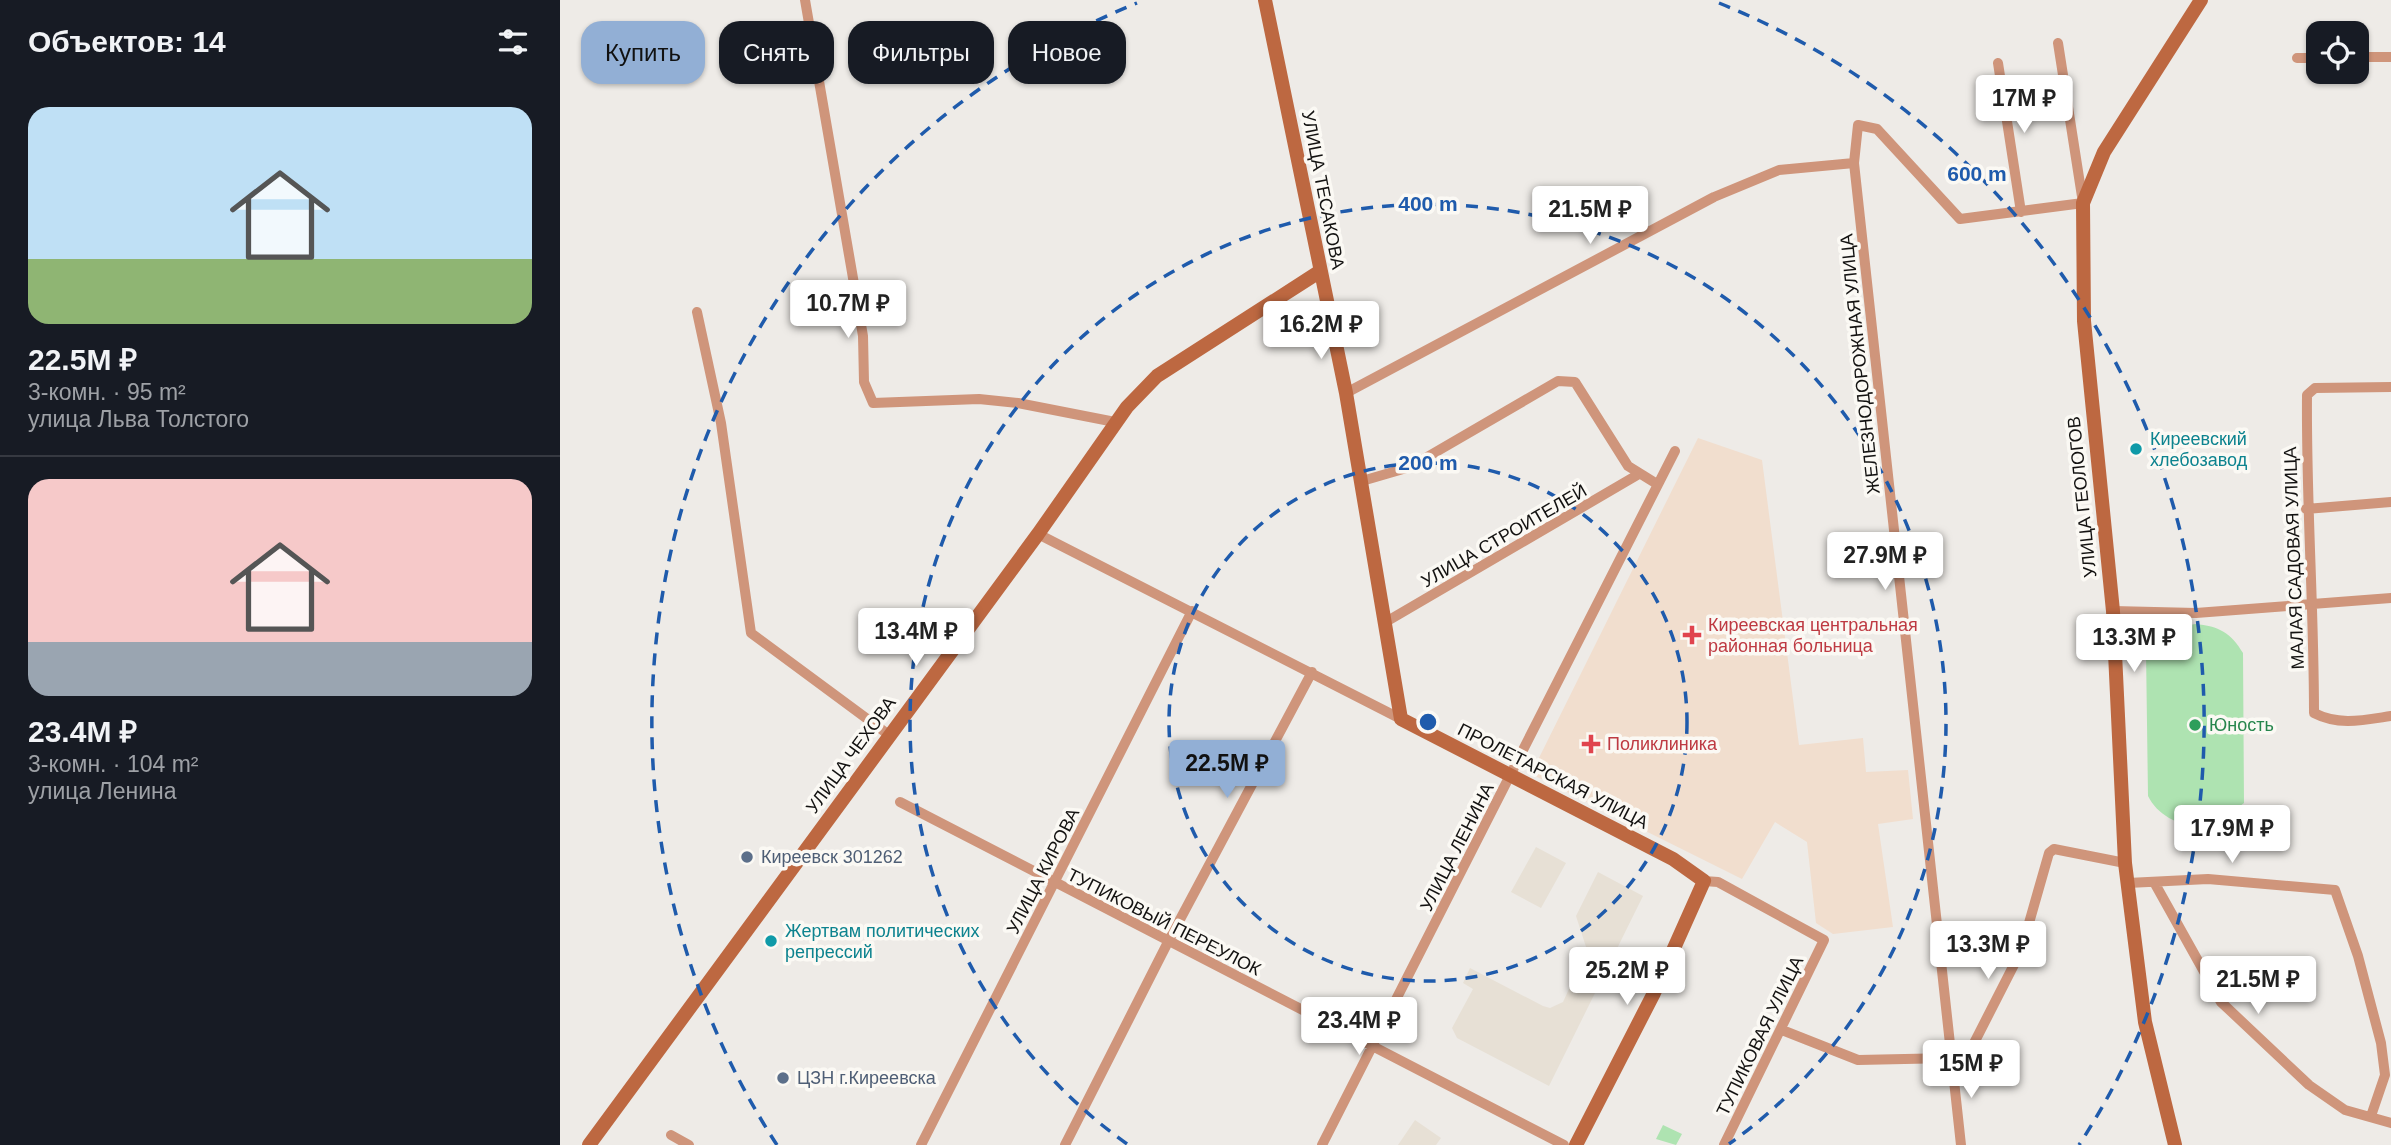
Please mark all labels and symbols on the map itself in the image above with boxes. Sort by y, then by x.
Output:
pin: 17M ₽ [1975,76,2073,135]
street label: УЛИЦА ТЕСАКОВА [1298,109,1348,271]
text: 600 m [1947,162,2007,185]
pin: 21.5M ₽ [1525,187,1655,246]
text: 400 m [1398,192,1458,215]
street label: ЖЕЛЕЗНОДОРОЖНАЯ УЛИЦА [1836,233,1884,495]
pin: 10.7M ₽ [783,280,913,340]
pin: 16.2M ₽ [1256,302,1386,361]
street label: УЛИЦА ГЕОЛОГОВ [2064,415,2100,579]
place label: Киреевский хлебозавод [2150,429,2248,470]
marker: Киреевский хлебозавод [2128,441,2144,457]
street label: МАЛАЯ САДОВАЯ УЛИЦА [2280,446,2308,670]
text: 200 m [1398,451,1458,474]
street label: УЛИЦА СТРОИТЕЛЕЙ [1417,480,1590,592]
pin: 27.9M ₽ [1820,532,1950,592]
pin: 13.4M ₽ [851,608,981,668]
pin: 13.3M ₽ [2069,614,2199,674]
place label: Киреевская центральная районная больница [1708,615,1918,656]
marker: Киреевская центральная районная больница [1682,625,1702,645]
street label: УЛИЦА ЧЕХОВА [802,693,900,817]
centre of rings [1416,710,1440,734]
place label: Юность [2209,715,2274,735]
marker: Юность [2187,717,2203,733]
street label: ПРОЛЕТАРСКАЯ УЛИЦА [1455,719,1651,833]
marker: Поликлиника [1581,734,1601,754]
place label: Поликлиника [1607,734,1718,754]
pin: 22.5M ₽ [1162,740,1292,800]
street label: УЛИЦА ЛЕНИНА [1416,780,1498,914]
street label: УЛИЦА КИРОВА [1003,805,1083,937]
pin: 17.9M ₽ [2167,806,2297,865]
place label: Киреевск 301262 [761,847,903,867]
marker: Киреевск 301262 [739,849,755,865]
street label: ТУПИКОВЫЙ ПЕРЕУЛОК [1064,863,1265,980]
place label: Жертвам политических репрессий [785,921,980,962]
pin: 13.3M ₽ [1923,922,2053,981]
marker: Жертвам политических репрессий [763,933,779,949]
pin: 25.2M ₽ [1562,948,1692,1007]
street label: ТУПИКОВАЯ УЛИЦА [1713,953,1807,1119]
pin: 21.5M ₽ [2193,956,2323,1016]
pin: 23.4M ₽ [1294,998,1424,1057]
pin: 15M ₽ [1922,1040,2020,1100]
place label: ЦЗН г.Киреевска [797,1068,937,1088]
marker: ЦЗН г.Киреевска [775,1070,791,1086]

